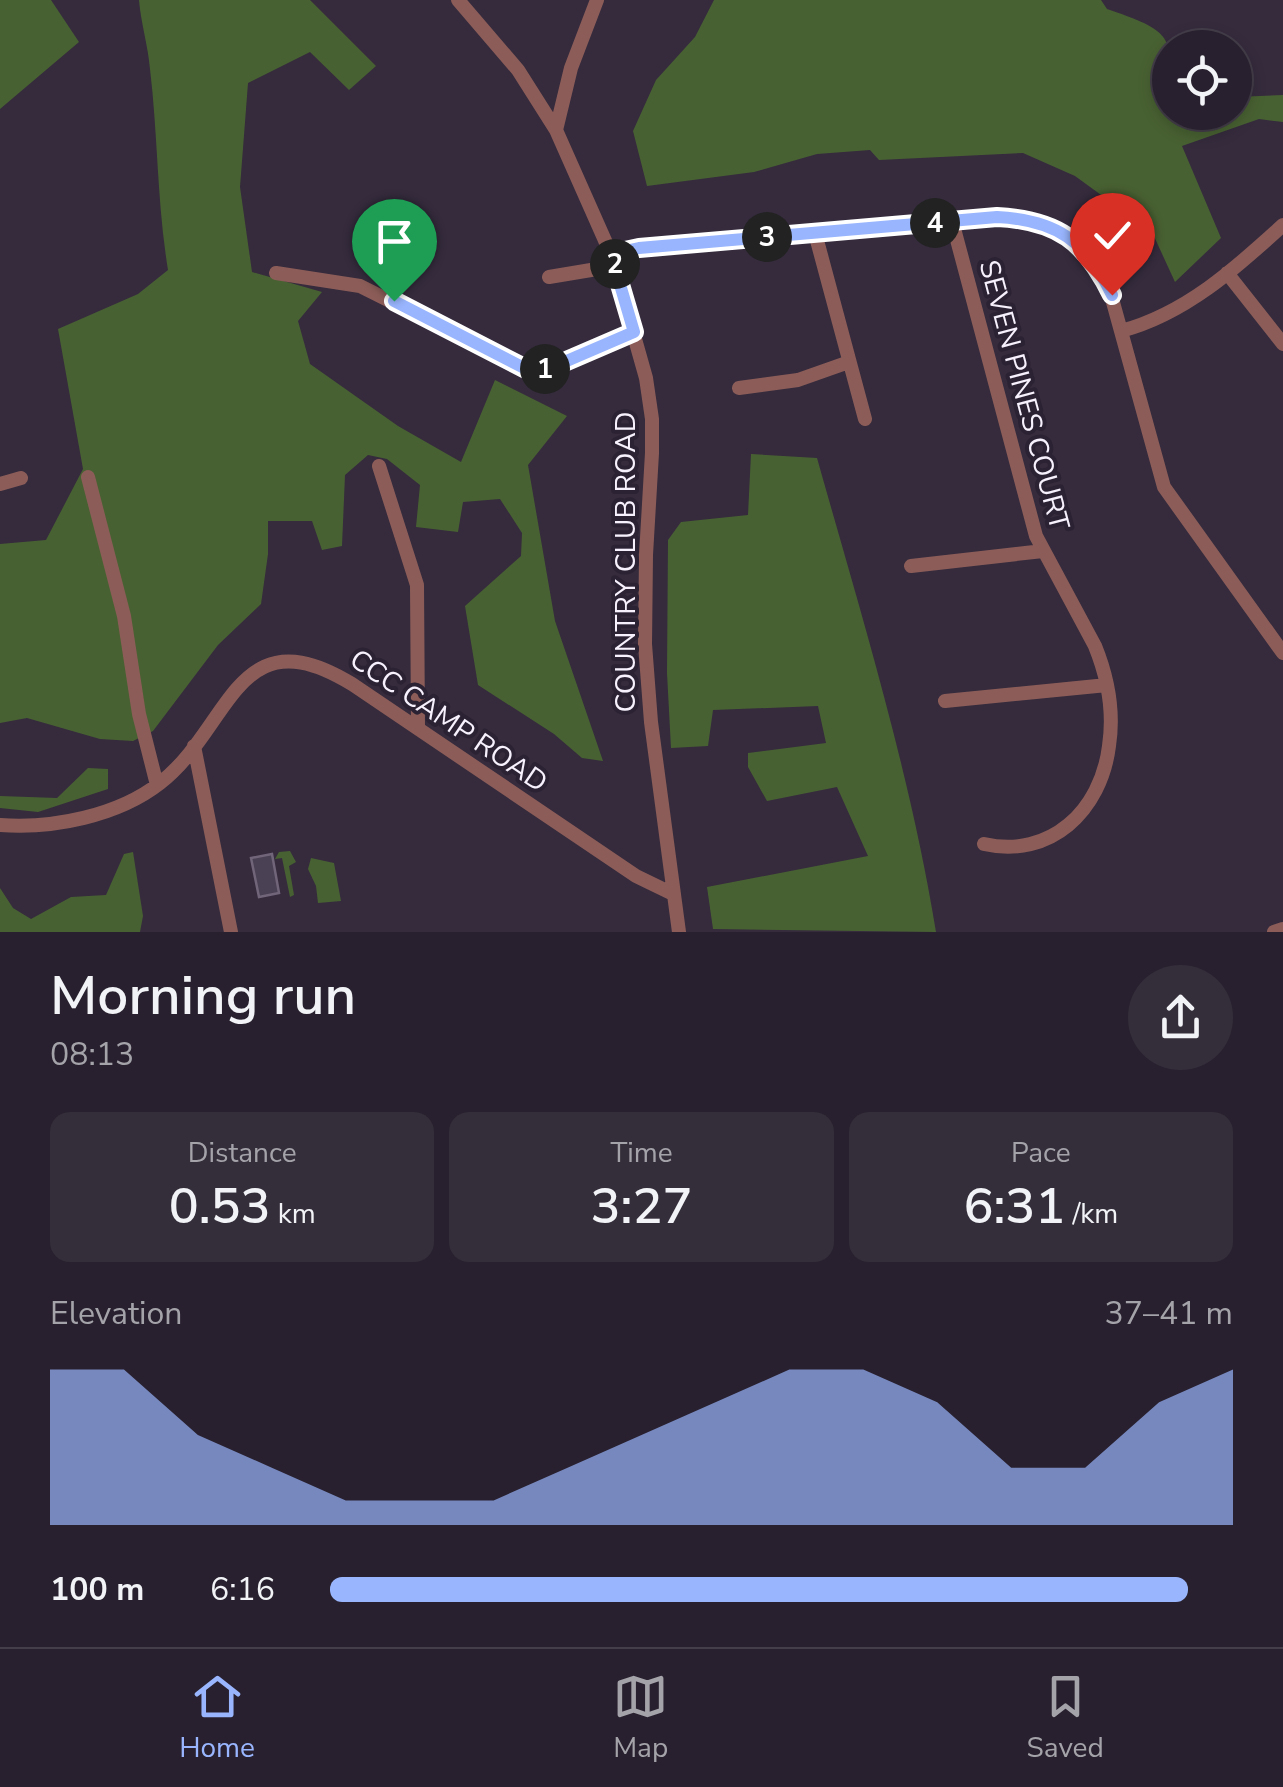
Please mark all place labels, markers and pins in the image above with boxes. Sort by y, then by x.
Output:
pin [1070,193,1155,296]
pin: 4 [910,198,960,248]
pin [352,199,437,302]
pin: 3 [742,212,792,262]
pin: 2 [590,239,640,289]
pin: 1 [520,344,570,394]

